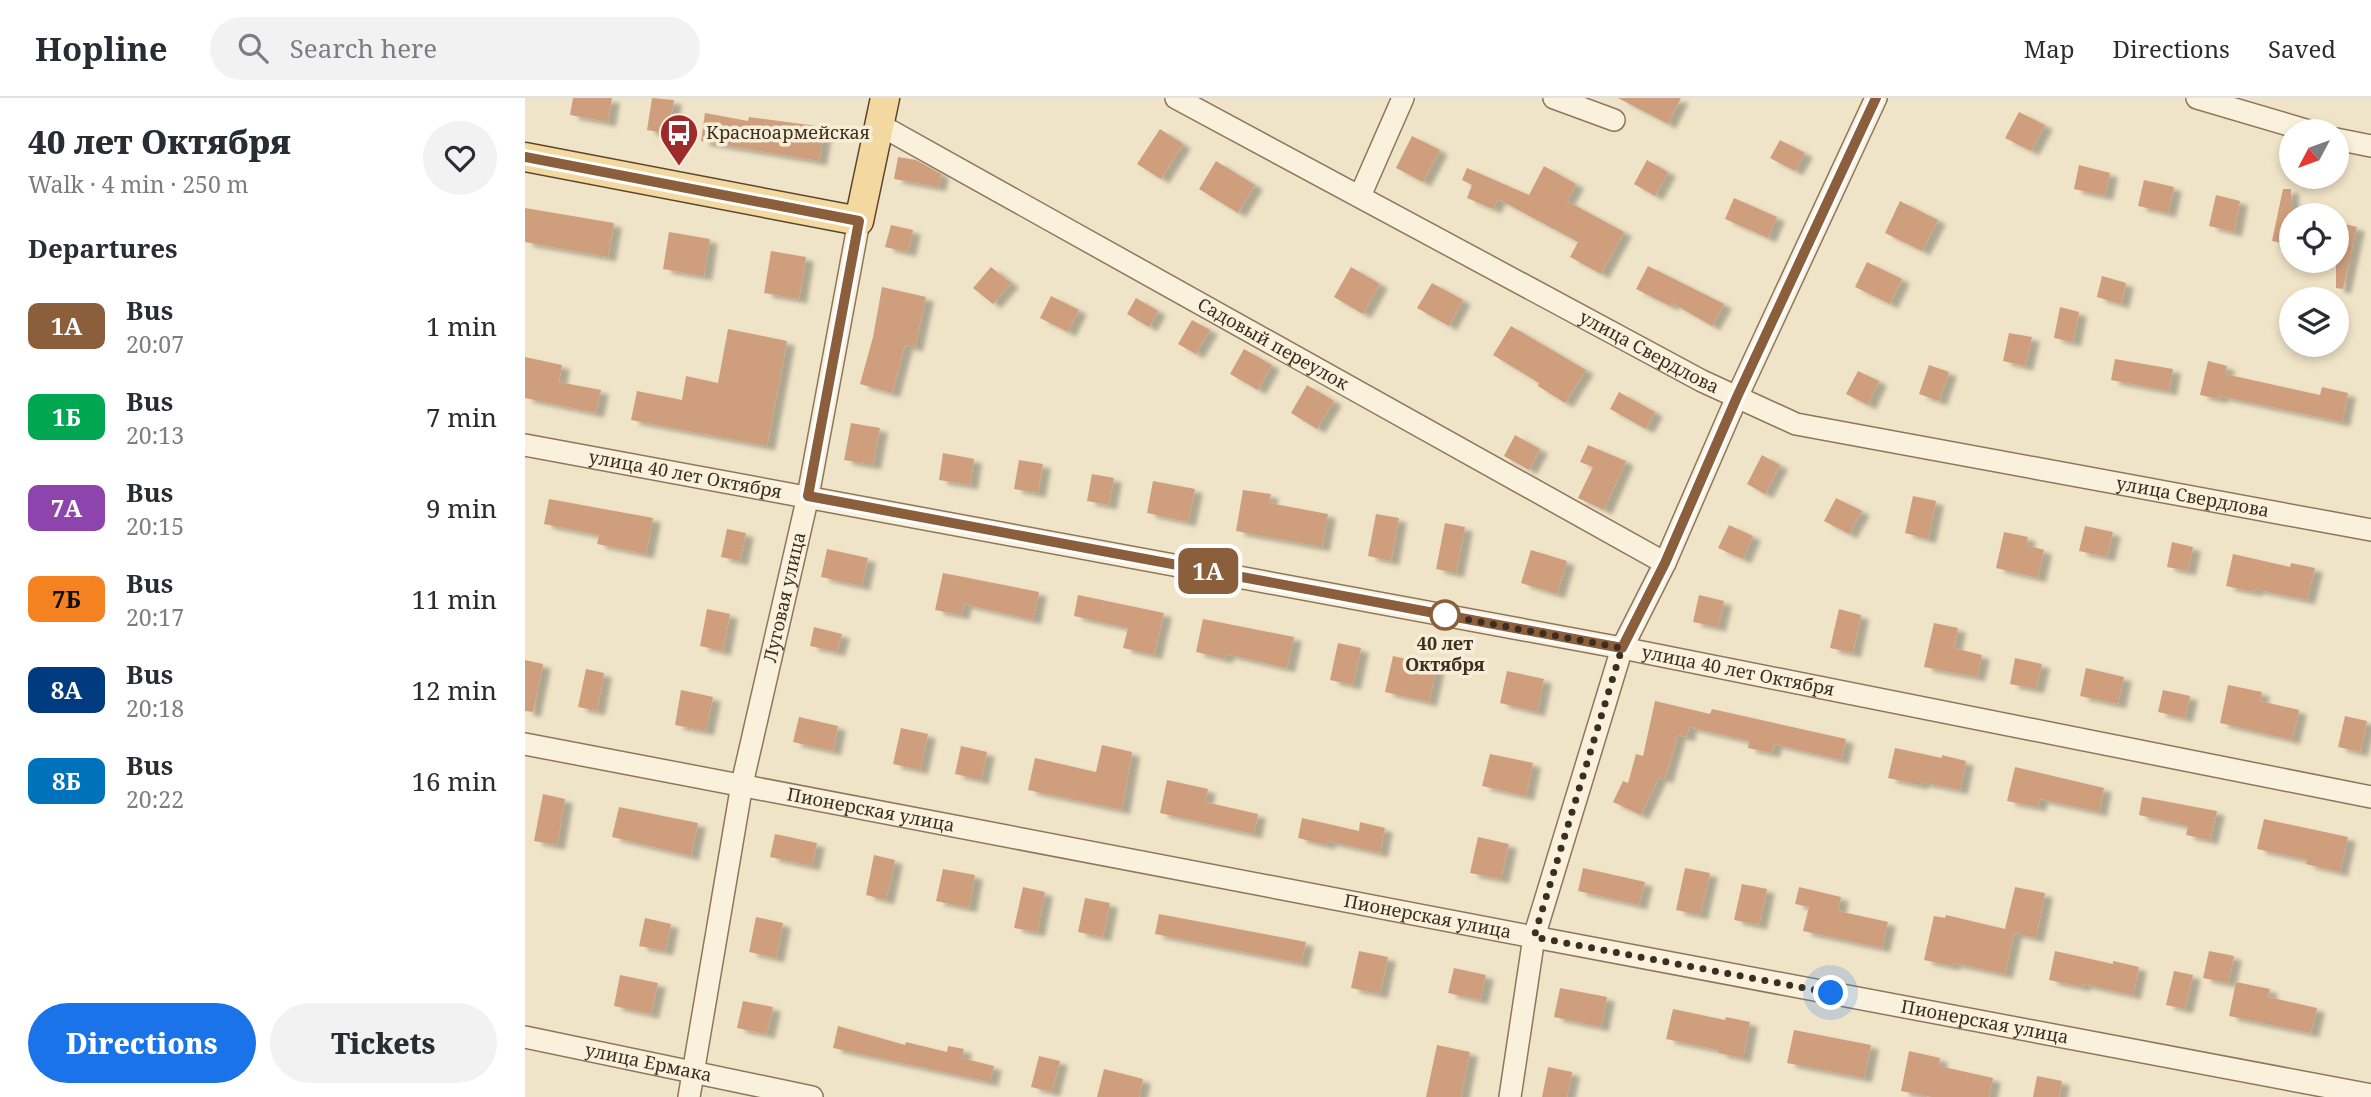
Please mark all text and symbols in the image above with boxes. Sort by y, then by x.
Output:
search box [210,17,700,80]
text: Hopline [35,26,168,71]
icon: search [234,29,272,67]
text: Search here [290,30,437,66]
text: Map [2024,32,2075,65]
text: Directions [2113,32,2230,65]
text: Saved [2268,32,2336,65]
bus stop icon: Красноармейская [658,112,700,167]
text: 40 лет Октября [28,119,291,164]
north arrow [2279,119,2349,189]
map controls [2279,119,2349,357]
place label: Красноармейская [706,120,870,144]
button: heart [423,121,497,195]
text: Walk · 4 min · 250 m [28,168,248,200]
button: locate [2279,203,2349,273]
text: Departures [28,230,178,266]
button: layers [2279,287,2349,357]
text: Bus [126,292,173,328]
street label: Садовый переулок [1194,292,1354,395]
street label: улица Свердлова [1575,304,1723,398]
text: 1 min [426,308,497,344]
text: 1А [51,309,82,342]
text: 20:07 [126,328,184,360]
text: Bus [126,383,173,419]
text: 7 min [426,399,497,435]
text: 1Б [52,400,81,433]
text: 20:13 [126,419,184,451]
street label: улица 40 лет Октября [587,444,784,503]
street label: улица Свердлова [2114,470,2271,522]
text: Bus [126,474,173,510]
text: 9 min [426,490,497,526]
text: 7А [51,491,82,524]
text: 20:15 [126,510,184,542]
street label: Луговая улица [757,529,810,665]
line badge: 1А [1177,548,1239,594]
text: 1А [1192,554,1224,587]
text: Bus [126,565,173,601]
text: 11 min [412,581,497,617]
text: 7Б [52,582,81,615]
marker: 40 лет Октября [1430,600,1460,630]
text: 20:17 [126,601,184,633]
place label: 40 лет Октября [1405,631,1485,676]
street label: улица 40 лет Октября [1640,639,1837,701]
text: Bus [126,656,173,692]
text: 12 min [412,672,497,708]
text: 8А [51,673,82,706]
text: 20:18 [126,692,184,724]
text: Bus [126,747,173,783]
text: 16 min [412,763,497,799]
text: 8Б [52,764,81,797]
street label: Пионерская улица [785,781,957,837]
text: 20:22 [126,783,184,815]
street label: Пионерская улица [1342,888,1514,943]
your location [1813,975,1848,1010]
street label: Пионерская улица [1899,994,2071,1049]
button: Directions [28,1003,256,1083]
button: Tickets [270,1003,497,1083]
street label: улица Ермака [583,1037,714,1087]

